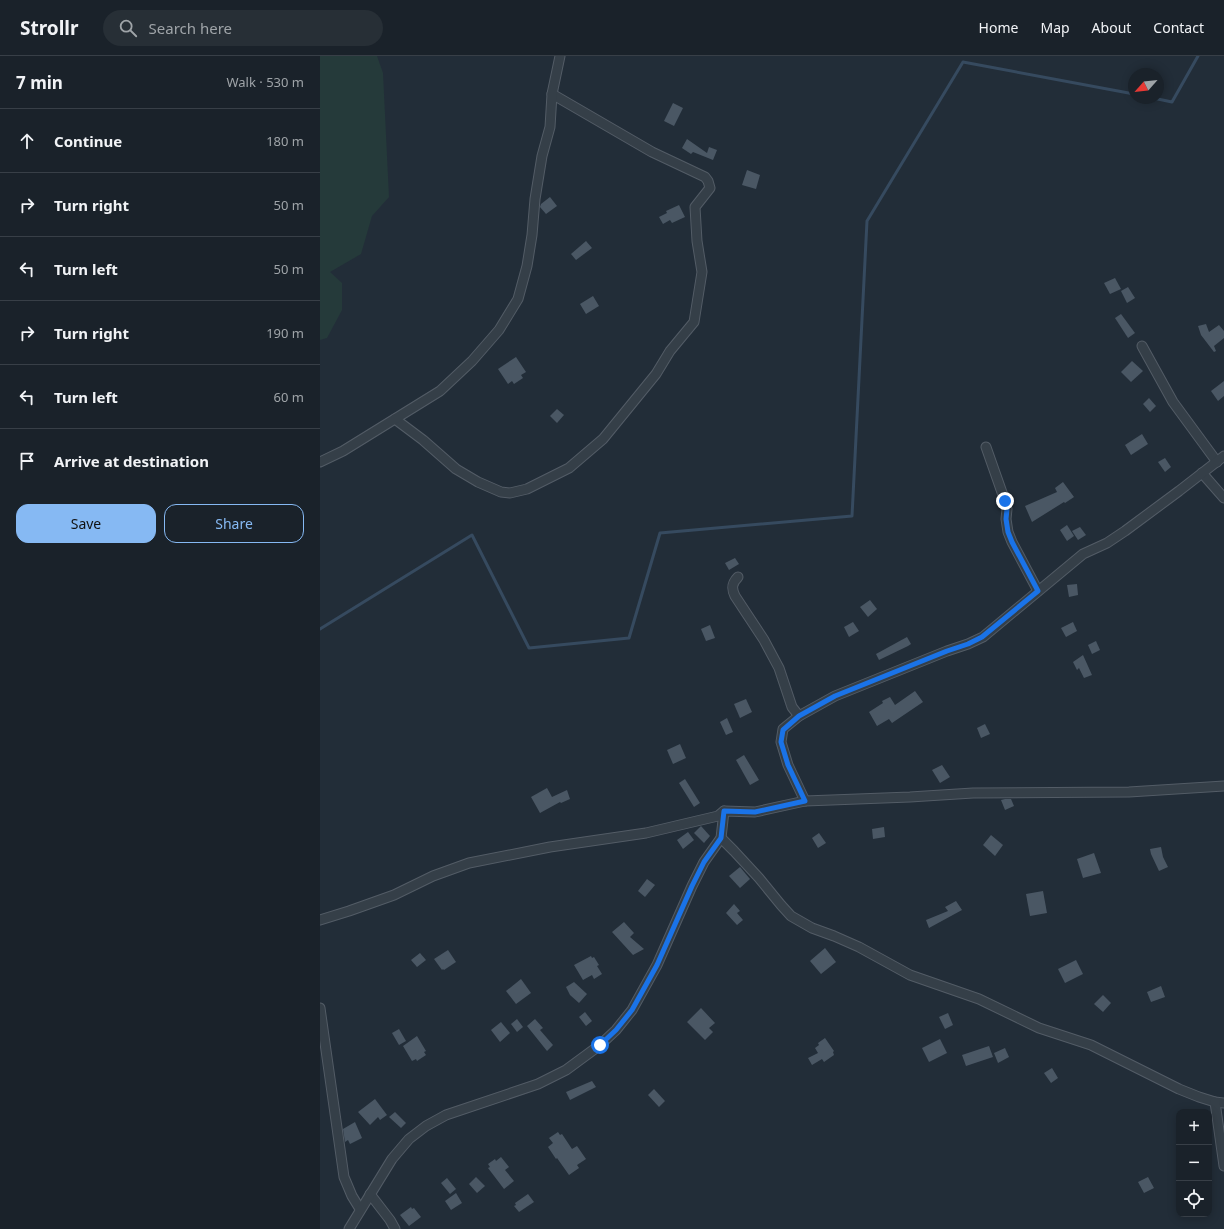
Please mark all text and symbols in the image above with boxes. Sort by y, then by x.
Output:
search box [103,10,383,46]
text: Strollr [20,15,79,41]
icon: search [117,17,139,39]
text: Search here [149,18,232,38]
text: Home [979,18,1018,37]
text: Map [1040,18,1070,37]
text: About [1092,18,1131,37]
text: Contact [1153,18,1204,37]
north arrow [1128,68,1164,104]
text: 7 min [16,71,63,94]
text: Walk · 530 m [226,73,304,91]
icon: ahead [16,130,38,152]
text: Continue [54,131,122,151]
text: 180 m [266,132,304,150]
icon: right [16,194,38,216]
text: Turn right [54,195,129,215]
text: 50 m [274,196,304,214]
icon: left [16,258,38,280]
text: Turn left [54,259,118,279]
text: 50 m [274,260,304,278]
icon: right [16,322,38,344]
text: Turn right [54,323,129,343]
text: 190 m [266,324,304,342]
icon: left [16,386,38,408]
text: Turn left [54,387,118,407]
text: 60 m [274,388,304,406]
icon: arrive [16,450,38,472]
text: Arrive at destination [54,451,209,471]
route end [996,492,1014,510]
button: Save [16,504,156,543]
button: Share [164,504,304,543]
route start [591,1036,609,1054]
map controls [1176,1109,1212,1217]
button: + [1176,1109,1212,1145]
button: − [1176,1145,1212,1181]
button: locate [1176,1181,1212,1217]

